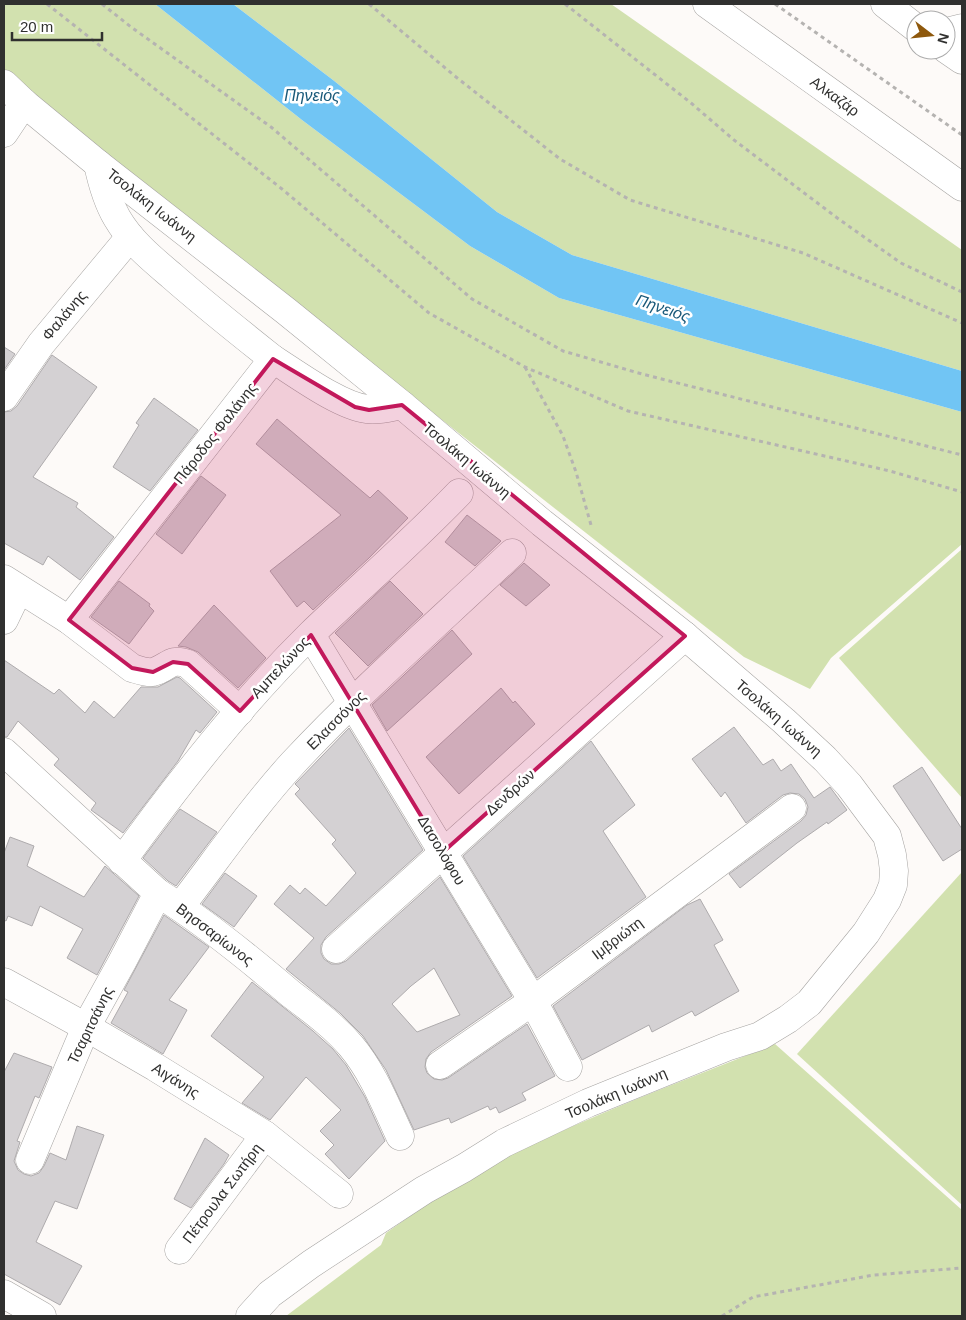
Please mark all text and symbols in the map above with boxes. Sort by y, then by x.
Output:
scale bar [12,10,102,42]
north arrow [906,10,956,60]
text: 20 m [20,18,53,35]
text: N [934,32,953,46]
street label: Αλκαζάρ [807,73,863,119]
water label: Πηνειός [284,87,340,104]
street label: Τσολάκη Ιωάννη [104,165,200,245]
street label: Φαλάνης [38,287,90,343]
water label: Πηνειός [634,291,692,325]
street label: Πάροδος Φαλάνης [170,379,260,487]
street label: Τσολάκη Ιωάννη [420,419,514,501]
street label: Αμπελώνος [247,633,313,701]
street label: Τσολάκη Ιωάννη [732,676,826,760]
street label: Ελασσόνος [303,687,369,753]
street label: Δενδρών [482,766,538,818]
street label: Δασολόφου [415,812,469,888]
street label: Βησσαρίωνος [173,899,257,969]
street label: Ιμβριώτη [588,913,646,963]
street label: Τσαριτσάνης [64,984,116,1066]
street label: Αιγάνης [149,1059,203,1101]
street label: Τσολάκη Ιωάννη [563,1064,669,1122]
street label: Πέτρουλα Σωτήρη [179,1140,265,1246]

